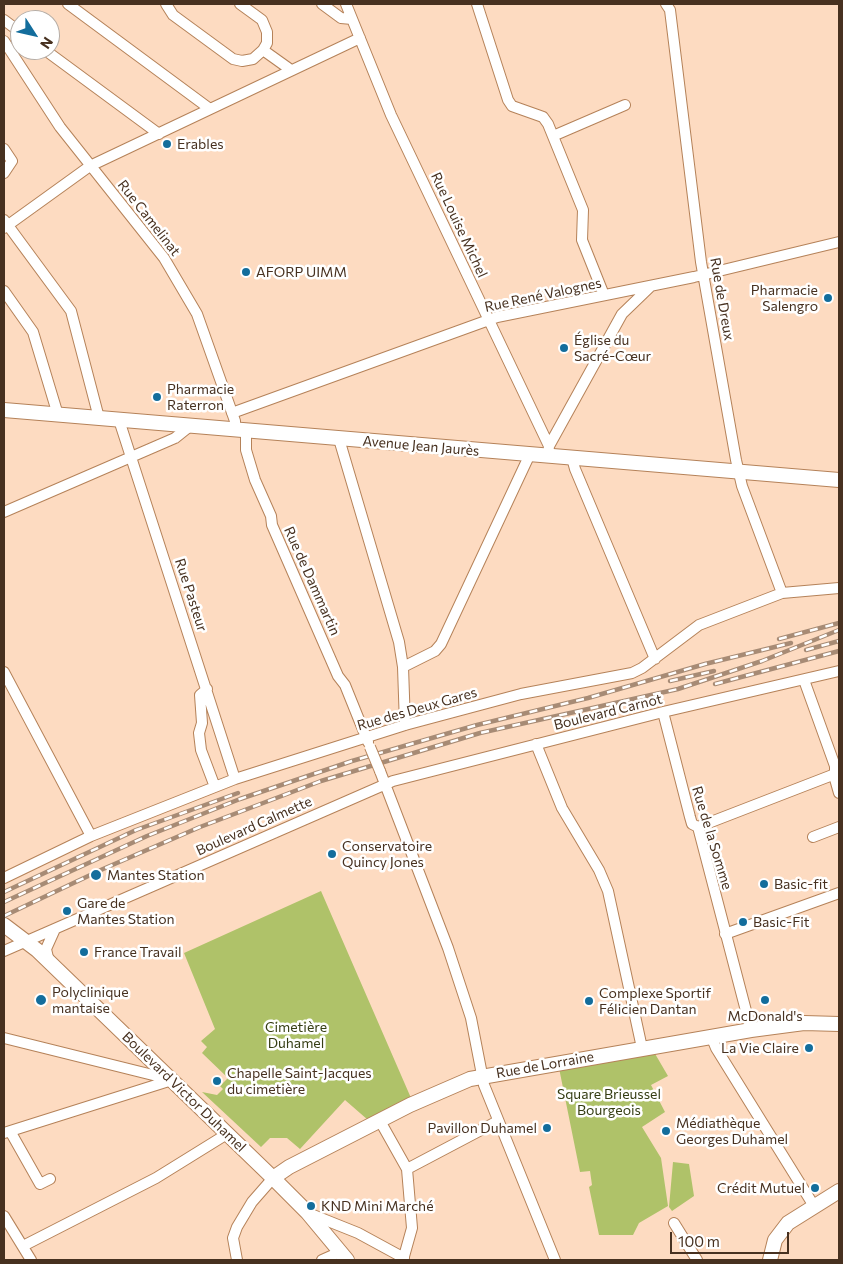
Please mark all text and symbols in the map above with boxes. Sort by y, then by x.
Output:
north arrow [10,10,60,60]
text: N [37,34,57,52]
place label: Erables [177,136,224,152]
marker: Erables [161,138,173,150]
street label: Rue Louise Michel [427,170,491,280]
street label: Rue Camelinat [114,177,184,259]
street label: Rue de Dreux [706,256,738,342]
place label: AFORP UIMM [256,264,347,280]
marker: AFORP UIMM [240,266,252,278]
street label: Rue René Valognes [483,274,603,316]
place label: Pharmacie Salengro [751,282,818,314]
marker: Pharmacie Salengro [822,292,834,304]
place label: Église du Sacré-Cœur [574,332,651,364]
marker: Église du Sacré-Cœur [558,342,570,354]
place label: Pharmacie Raterron [167,381,234,414]
marker: Pharmacie Raterron [151,391,163,403]
street label: Avenue Jean Jaurès [362,433,480,459]
street label: Rue de Dammartin [280,524,344,638]
street label: Rue Pasteur [171,556,211,634]
street label: Rue des Deux Gares [355,684,479,734]
street label: Boulevard Carnot [552,690,664,734]
street label: Rue de la Somme [688,784,736,892]
street label: Boulevard Calmette [193,793,315,859]
place label: Conservatoire Quincy Jones [342,838,432,870]
marker: Conservatoire Quincy Jones [326,848,338,860]
place label: Mantes Station [107,867,205,883]
marker: Mantes Station [89,868,103,882]
place label: Basic-fit [774,876,828,892]
marker: Basic-fit [758,878,770,890]
place label: Gare de Mantes Station [77,895,175,928]
marker: Gare de Mantes Station [61,905,73,917]
place label: Basic-Fit [753,914,810,930]
marker: Basic-Fit [737,916,749,928]
place label: France Travail [94,944,182,960]
marker: France Travail [78,946,90,958]
place label: Polyclinique mantaise [52,984,129,1016]
place label: Complexe Sportif Félicien Dantan [599,985,711,1018]
marker: Polyclinique mantaise [34,993,48,1007]
marker: McDonald's [759,994,771,1006]
marker: Complexe Sportif Félicien Dantan [583,995,595,1007]
place label: McDonald's [727,1008,803,1024]
park label: Cimetière Duhamel [265,1019,327,1052]
street label: Boulevard Victor Duhamel [119,1028,249,1156]
place label: La Vie Claire [721,1040,799,1056]
marker: La Vie Claire [803,1042,815,1054]
street label: Rue de Lorraine [495,1048,595,1082]
place label: Chapelle Saint-Jacques du cimetière [227,1065,372,1098]
marker: Chapelle Saint-Jacques du cimetière [211,1075,223,1087]
park label: Square Brieussel Bourgeois [557,1086,661,1118]
place label: Médiathèque Georges Duhamel [676,1115,788,1148]
place label: Pavillon Duhamel [427,1120,537,1136]
marker: Pavillon Duhamel [541,1122,553,1134]
marker: Médiathèque Georges Duhamel [660,1125,672,1137]
place label: Crédit Mutuel [717,1180,805,1196]
marker: Crédit Mutuel [809,1182,821,1194]
place label: KND Mini Marché [321,1198,434,1214]
marker: KND Mini Marché [305,1200,317,1212]
scale bar [673,1222,792,1254]
text: 100 m [678,1232,720,1250]

